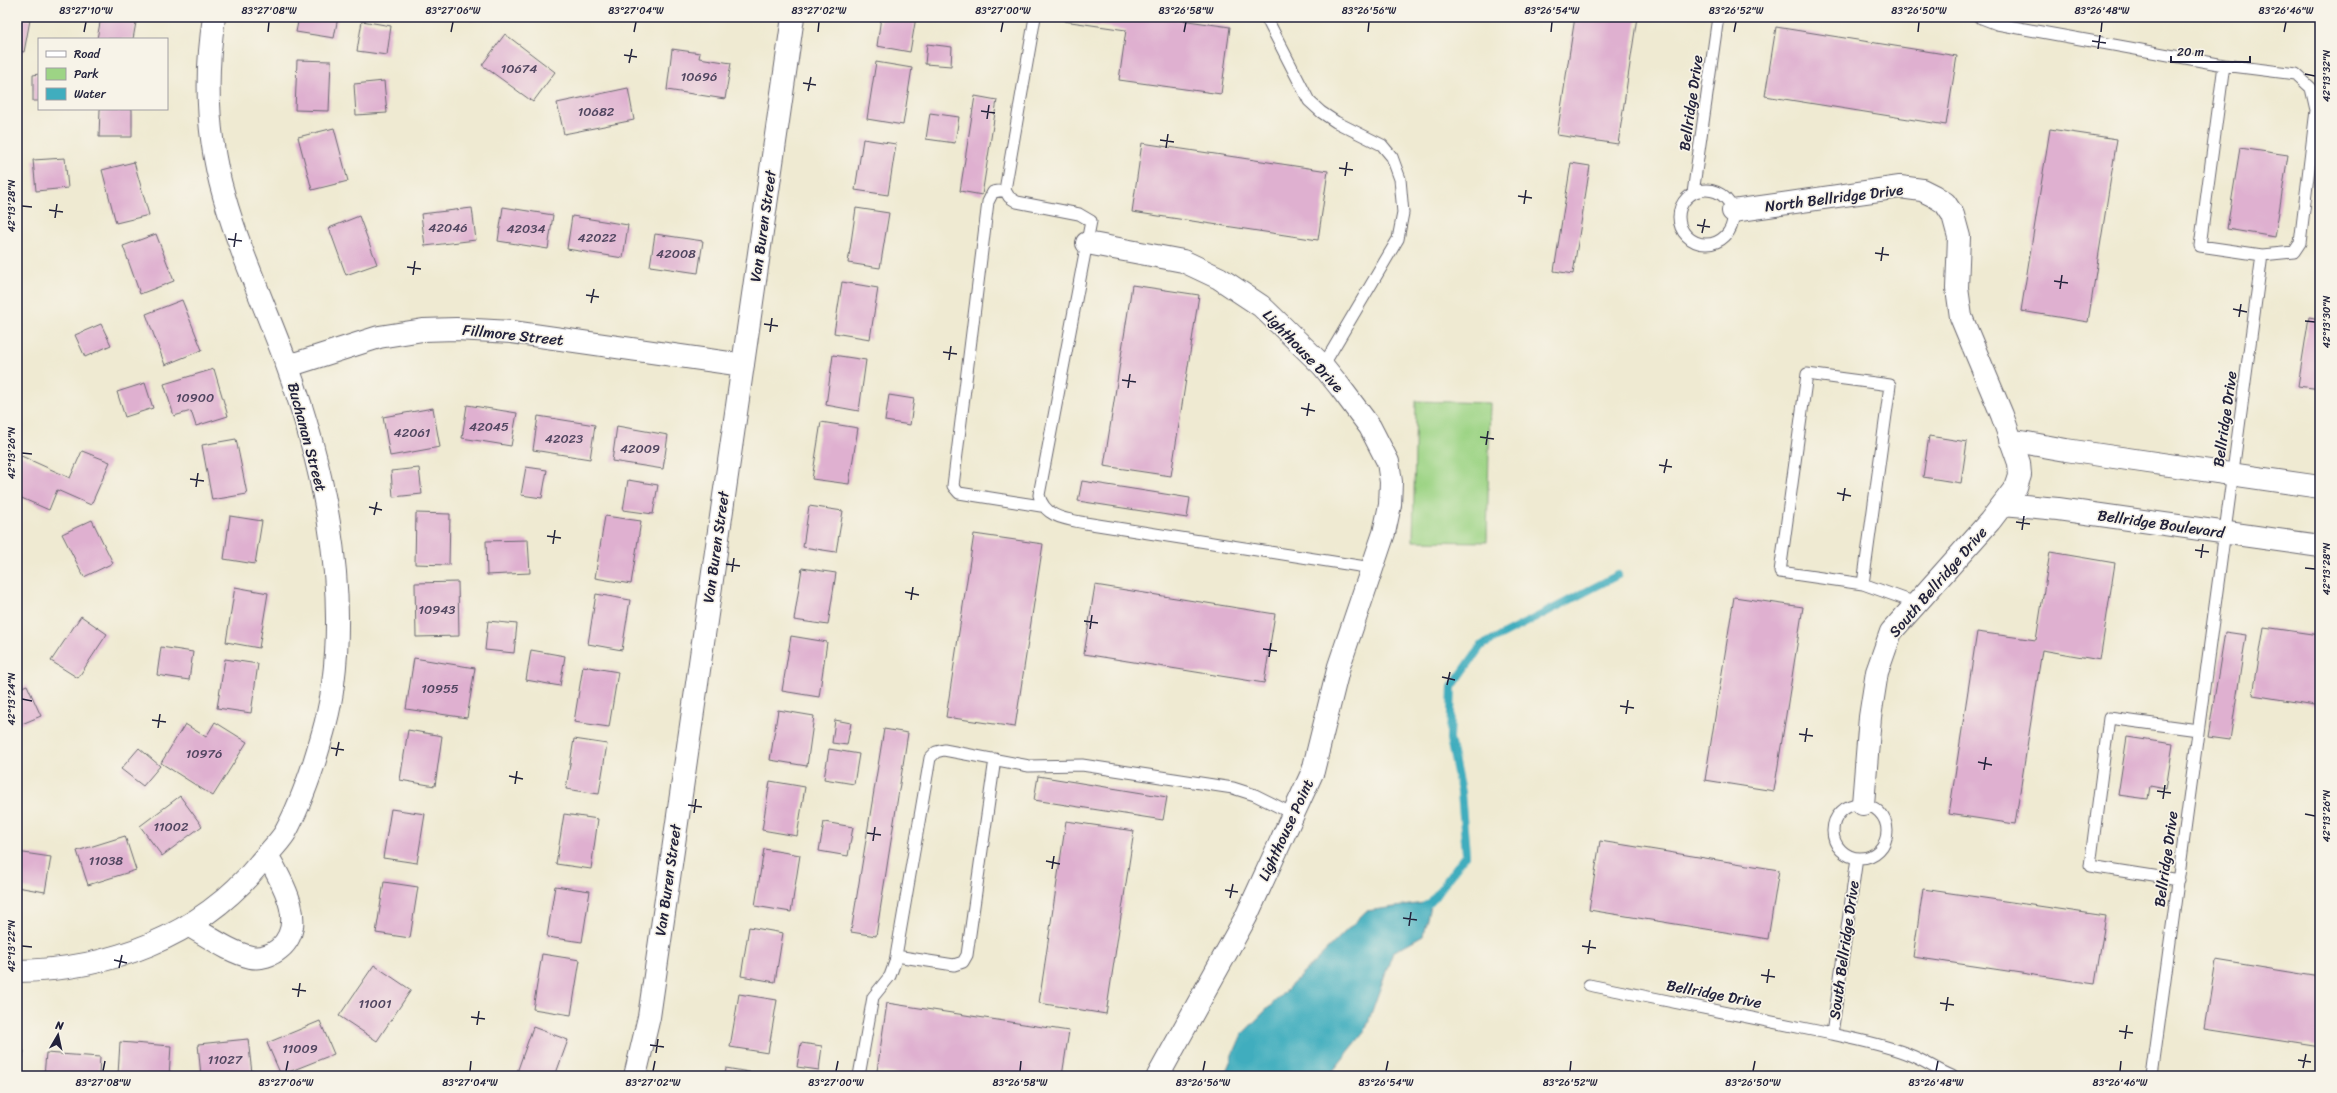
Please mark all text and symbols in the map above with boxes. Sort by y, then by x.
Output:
text: 83°27'10"W [59,2,113,20]
text: 83°27'08"W [241,2,297,20]
text: 83°27'06"W [426,2,481,20]
text: 83°27'04"W [608,2,664,20]
text: 83°27'02"W [792,2,847,20]
text: 83°27'00"W [975,2,1031,20]
text: 83°26'58"W [1159,2,1214,20]
text: 83°26'56"W [1342,2,1397,20]
text: 83°26'54"W [1524,2,1580,20]
text: 83°26'52"W [1709,2,1764,20]
text: 83°26'50"W [1891,2,1947,20]
text: 83°26'48"W [2074,2,2130,20]
text: 83°26'46"W [2259,2,2314,20]
legend [38,38,168,110]
scale bar [2171,38,2250,64]
text: 20 m [2177,41,2204,63]
text: Road [74,43,101,65]
text: 42°13'32"N [2318,50,2336,102]
street label: Bellridge Drive [1671,53,1711,153]
house number: 10674 [501,57,537,80]
text: Park [74,63,99,85]
house number: 10696 [681,65,717,88]
text: Water [74,83,107,105]
house number: 10682 [578,100,615,123]
street label: Van Buren Street [742,167,784,284]
street label: North Bellridge Drive [1763,177,1905,219]
text: 42°13'28"N [3,180,21,232]
house number: 42046 [428,216,468,239]
house number: 42034 [506,217,546,240]
house number: 42022 [578,226,617,249]
house number: 42008 [656,242,696,265]
text: 42°13'30"N [2318,296,2336,348]
street label: Lighthouse Drive [1256,303,1350,399]
street label: Fillmore Street [461,317,565,353]
street label: Bellridge Drive [2205,369,2245,469]
street label: Buchanan Street [280,379,334,495]
house number: 10900 [176,386,214,409]
house number: 42045 [469,415,509,438]
house number: 42061 [394,421,431,444]
text: 42°13'26"N [3,427,21,479]
house number: 42023 [545,427,583,450]
house number: 42009 [620,437,660,460]
street label: Van Buren Street [695,488,737,605]
street label: Bellridge Boulevard [2096,502,2227,546]
street label: South Bellridge Drive [1882,520,1994,643]
text: 42°13'28"N [2318,543,2336,595]
house number: 10943 [418,598,456,621]
text: 42°13'24"N [3,672,21,725]
house number: 10955 [421,677,459,700]
house number: 10976 [186,742,222,765]
street label: Lighthouse Point [1251,774,1321,885]
text: 42°13'26"N [2318,790,2336,842]
street label: Bellridge Drive [2146,809,2186,909]
house number: 11002 [153,815,189,838]
street label: Van Buren Street [647,821,689,938]
house number: 11038 [89,849,123,872]
street label: South Bellridge Drive [1821,879,1867,1021]
text: 42°13'22"N [3,920,21,972]
street label: Bellridge Drive [1664,972,1764,1016]
house number: 11001 [358,992,392,1015]
north arrow [38,1015,78,1055]
text: N [53,1015,65,1036]
house number: 11009 [282,1037,318,1060]
house number: 11027 [208,1048,244,1071]
text: 83°27'08"W [75,1074,131,1092]
text: 83°27'06"W [259,1074,314,1092]
text: 83°27'04"W [442,1074,498,1092]
text: 83°27'02"W [626,1074,681,1092]
text: 83°27'00"W [808,1074,864,1092]
text: 83°26'58"W [993,1074,1048,1092]
text: 83°26'56"W [1176,1074,1231,1092]
text: 83°26'54"W [1358,1074,1414,1092]
text: 83°26'52"W [1543,1074,1598,1092]
text: 83°26'50"W [1725,1074,1781,1092]
text: 83°26'48"W [1908,1074,1964,1092]
text: 83°26'46"W [2093,1074,2148,1092]

